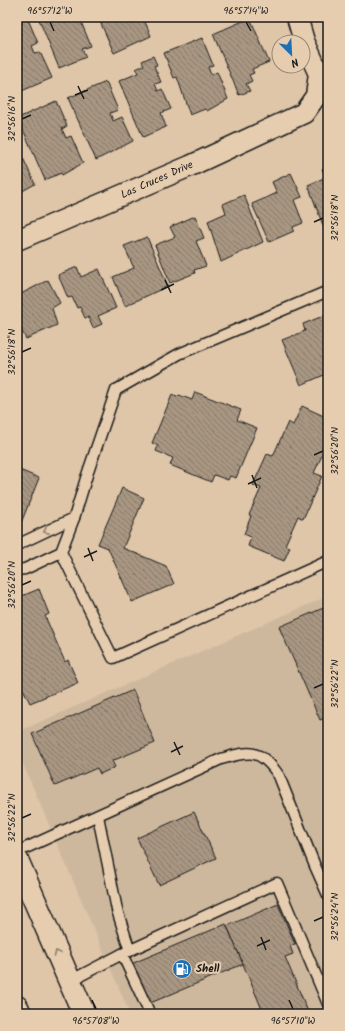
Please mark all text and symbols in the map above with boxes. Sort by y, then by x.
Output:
text: 96°57'12"W [27,3,73,19]
text: 96°57'14"W [223,3,269,19]
north arrow [271,34,311,74]
text: N [288,53,301,72]
text: 32°56'16"N [4,96,20,142]
street label: Las Cruces Drive [118,156,196,204]
text: 32°56'18"N [327,195,343,241]
text: 32°56'18"N [4,329,20,375]
text: 32°56'20"N [327,427,343,475]
one-way arrow [42,526,50,534]
text: 32°56'20"N [4,561,20,609]
text: 32°56'22"N [327,659,343,709]
text: 32°56'22"N [4,793,20,843]
text: 32°56'24"N [327,892,343,941]
one-way arrow [54,949,62,956]
fuel station icon: Shell [171,958,193,980]
place label: Shell [196,960,220,978]
text: 96°57'08"W [72,1013,120,1029]
text: 96°57'10"W [271,1013,315,1029]

